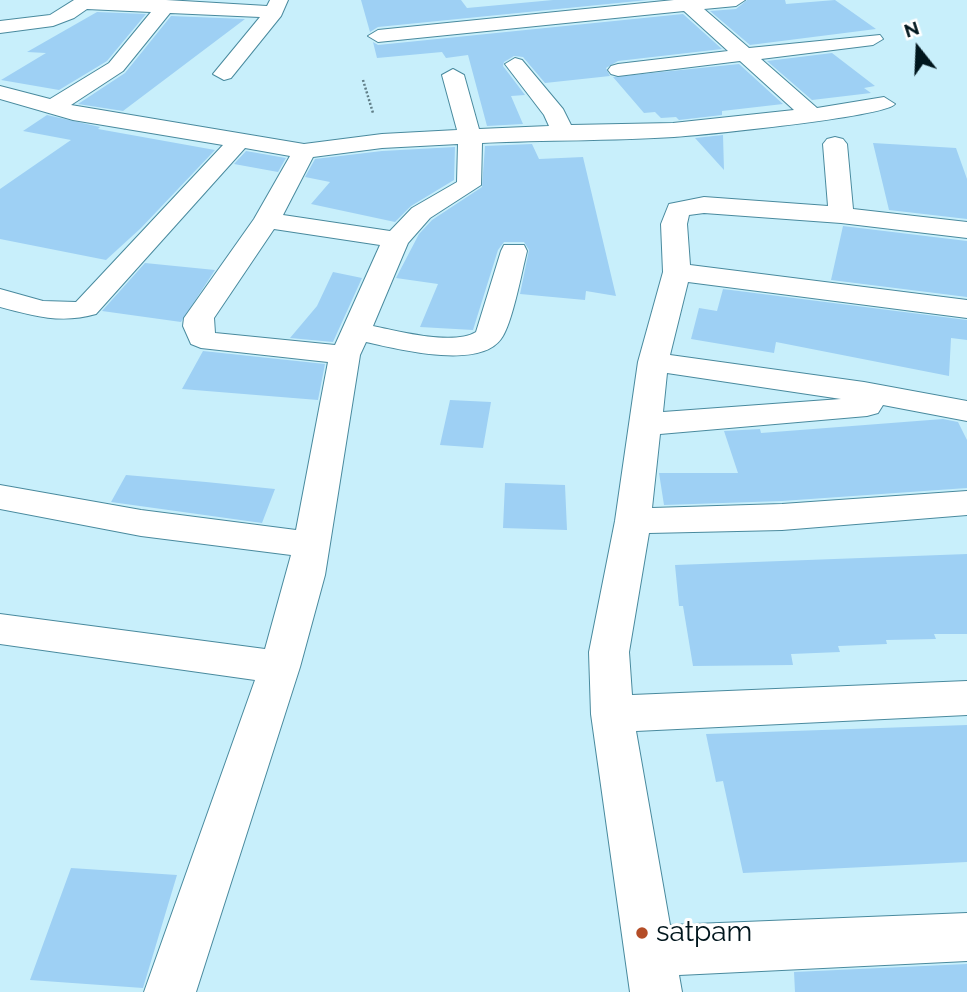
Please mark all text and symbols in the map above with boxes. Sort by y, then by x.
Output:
north arrow [883,14,953,84]
text: N [901,16,922,42]
place label: satpam [656,916,752,950]
marker: satpam [634,925,650,941]

